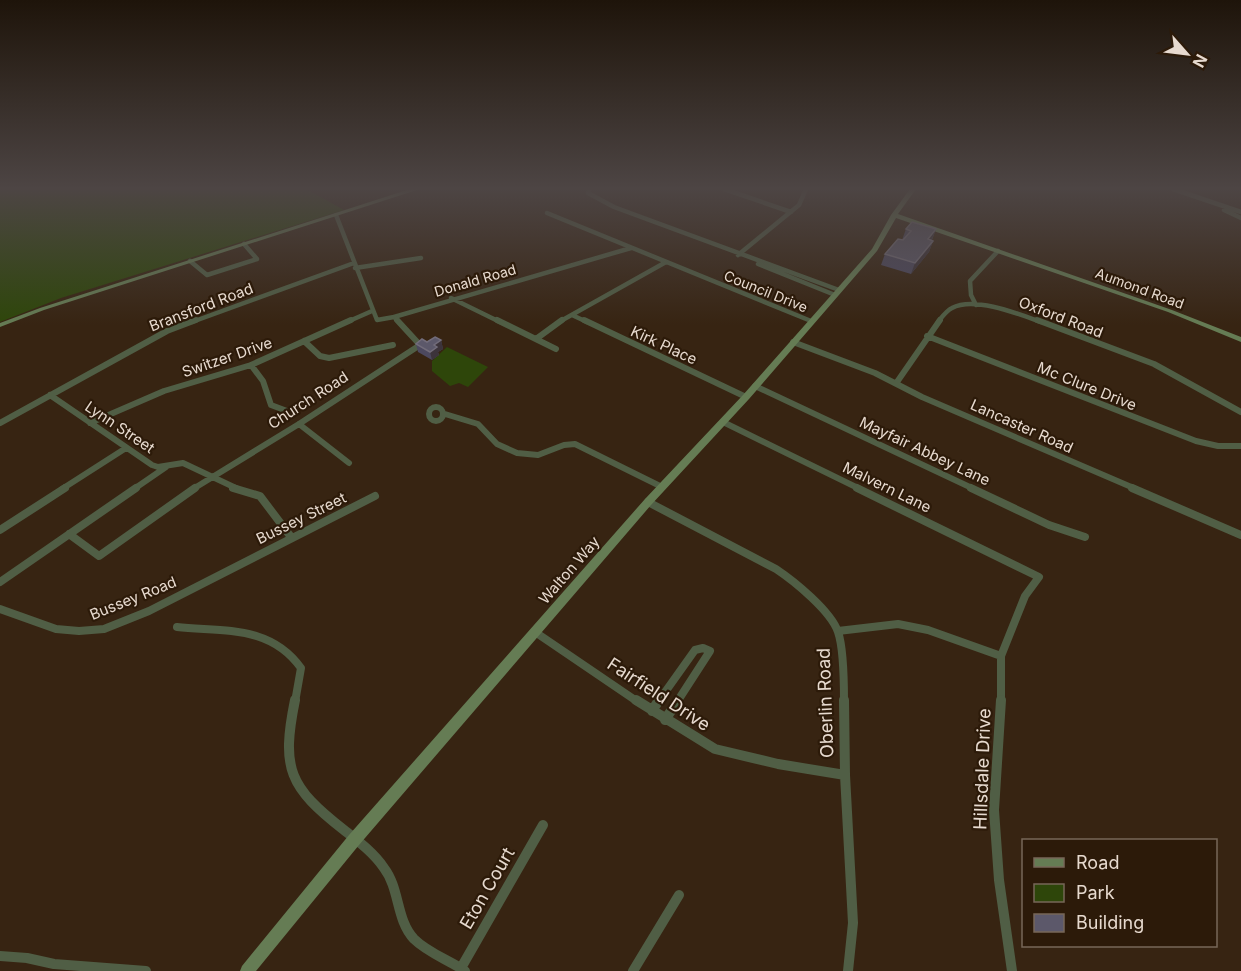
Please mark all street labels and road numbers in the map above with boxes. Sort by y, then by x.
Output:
street label: Donald Road [432,260,518,300]
street label: Aumond Road [1093,264,1187,312]
street label: Council Drive [722,267,810,315]
street label: Bransford Road [146,278,256,336]
street label: Oxford Road [1016,292,1106,342]
street label: Kirk Place [628,321,700,369]
street label: Switzer Drive [179,333,275,381]
street label: Mc Clure Drive [1035,357,1139,415]
street label: Church Road [264,367,352,433]
street label: Lancaster Road [968,395,1076,457]
street label: Lynn Street [81,397,159,457]
street label: Mayfair Abbey Lane [857,412,993,490]
street label: Malvern Lane [840,457,934,517]
street label: Bussey Street [253,488,349,548]
street label: Walton Way [534,532,604,608]
street label: Bussey Road [87,572,179,624]
street label: Oberlin Road [813,648,837,758]
street label: Fairfield Drive [604,653,714,735]
street label: Hillsdale Drive [969,708,995,830]
street label: Eton Court [455,843,519,932]

